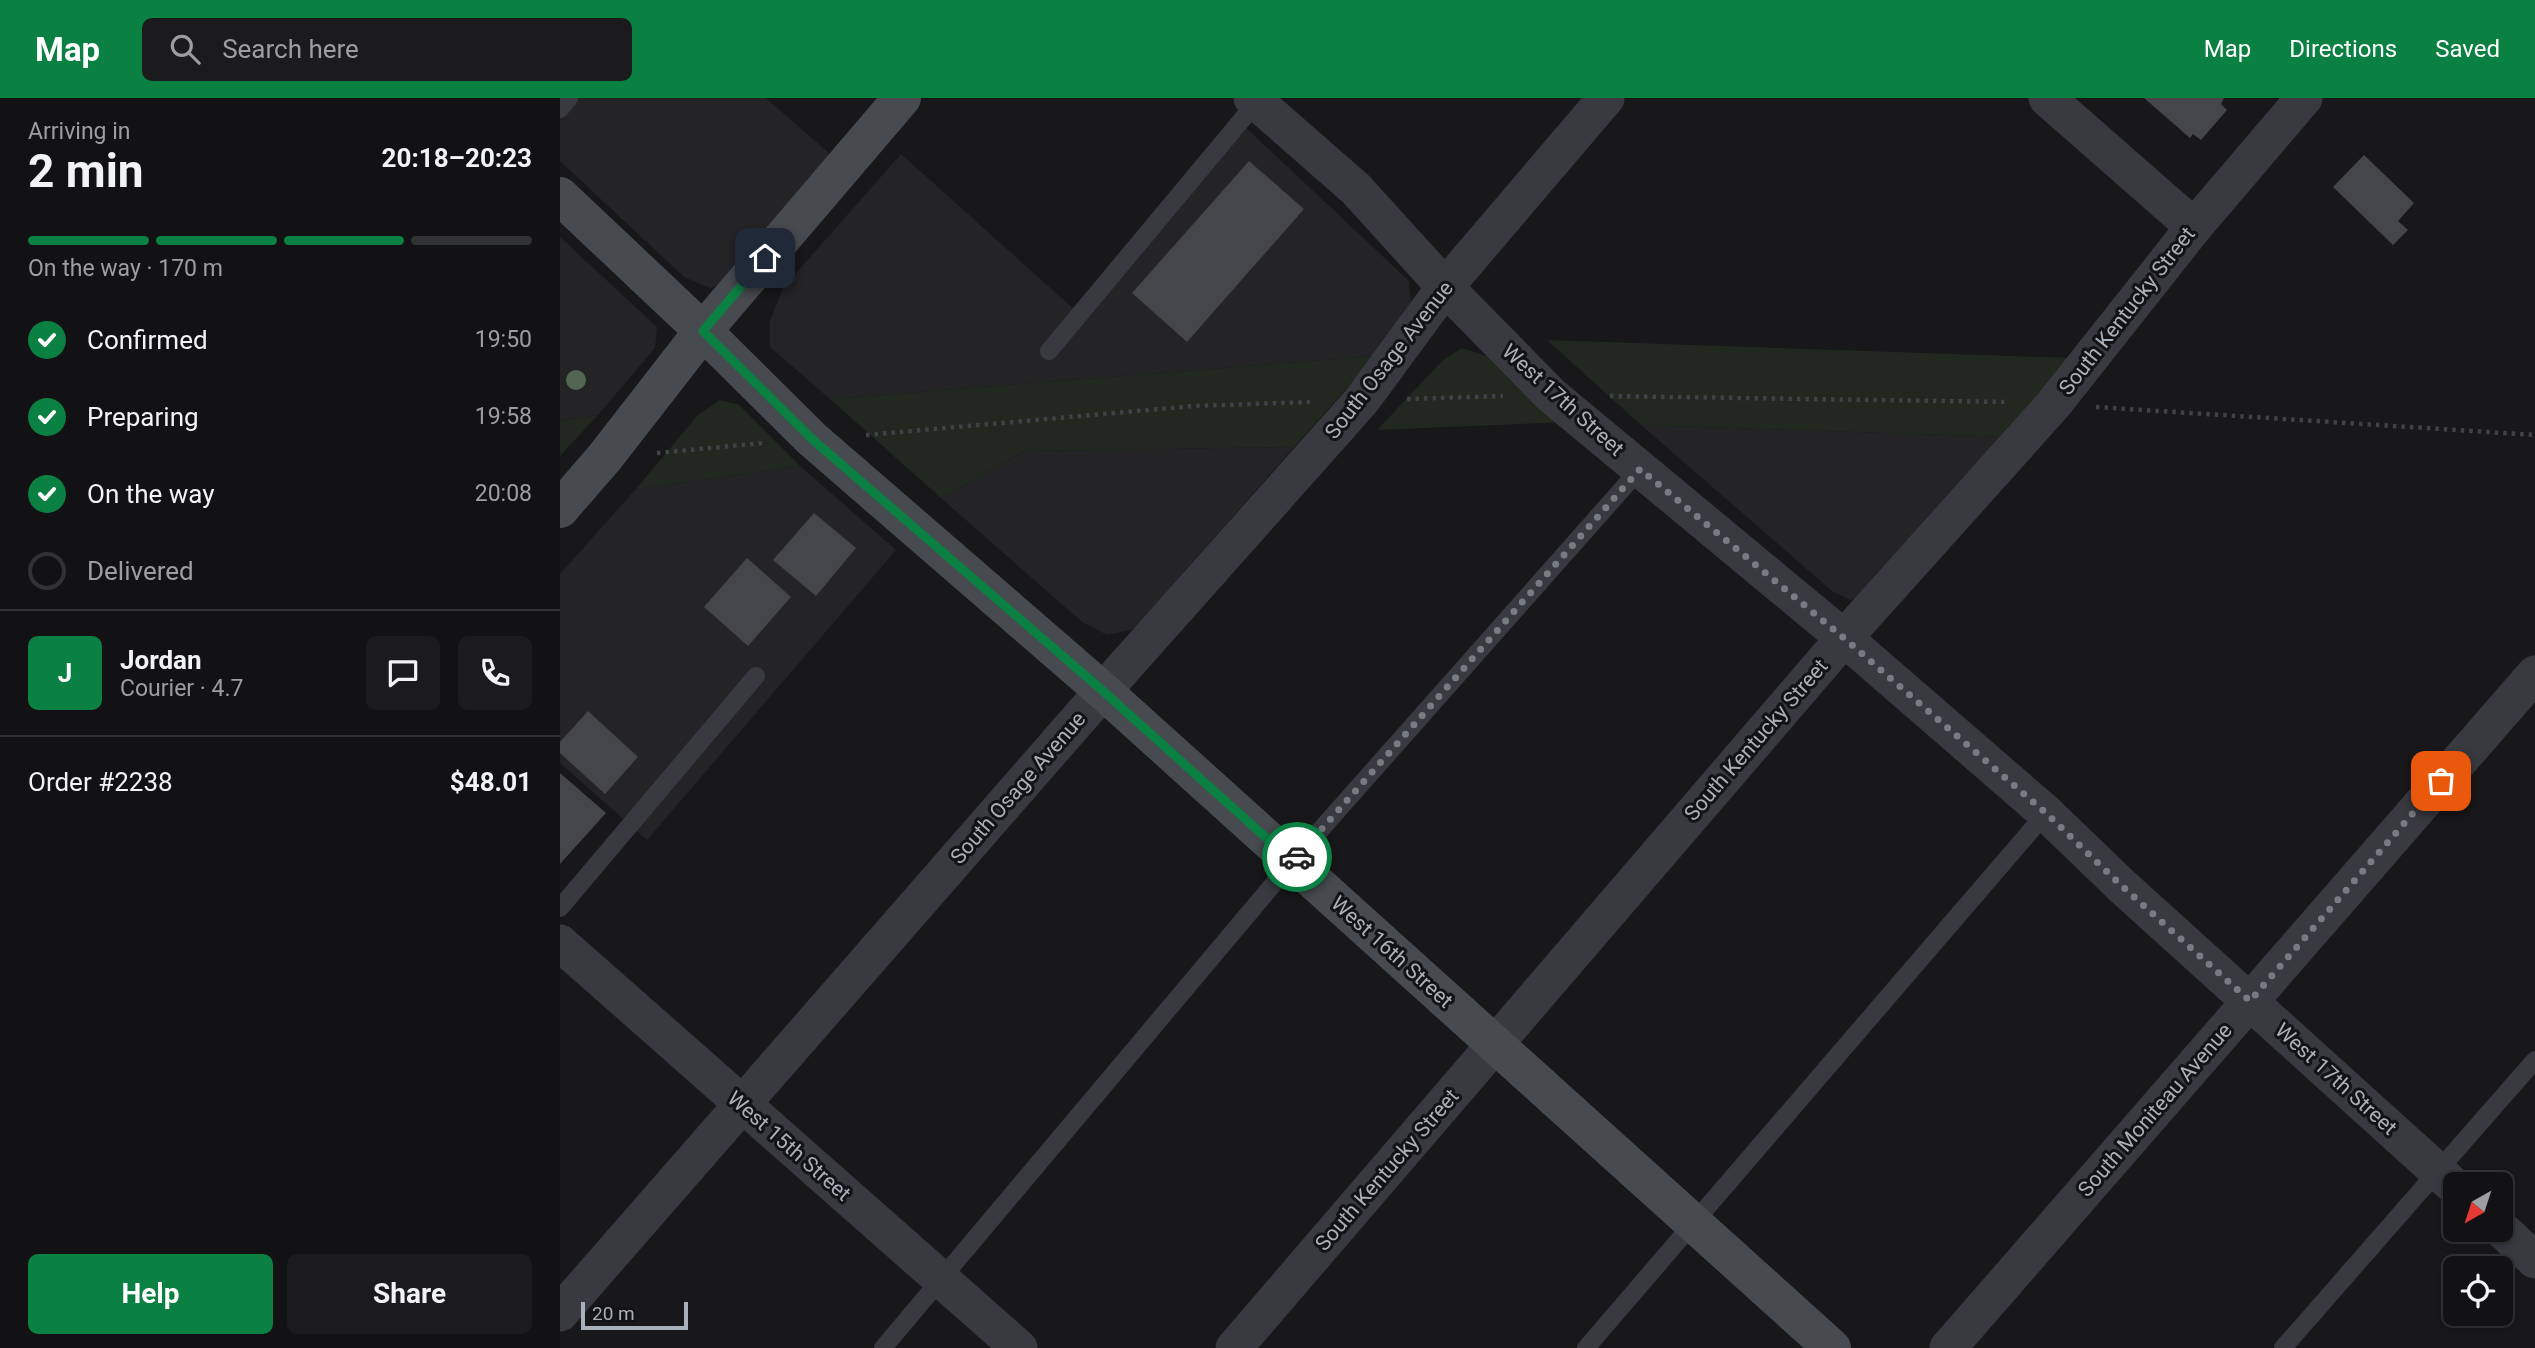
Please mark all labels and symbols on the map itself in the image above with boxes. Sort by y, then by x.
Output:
street label: South Kentucky Street [2054,222,2200,400]
pin [735,228,795,288]
street label: South Osage Avenue [1320,276,1458,444]
street label: West 17th Street [1497,339,1629,461]
street label: South Kentucky Street [1679,654,1833,826]
street label: South Osage Avenue [946,707,1090,869]
pin [2411,751,2471,811]
courier [1262,822,1332,892]
street label: West 16th Street [1326,891,1458,1013]
street label: West 17th Street [2270,1018,2402,1140]
street label: South Moniteau Avenue [2073,1019,2237,1201]
street label: South Kentucky Street [1310,1084,1464,1256]
street label: West 15th Street [723,1086,855,1206]
north arrow [2443,1172,2513,1242]
scale bar [581,1299,688,1331]

